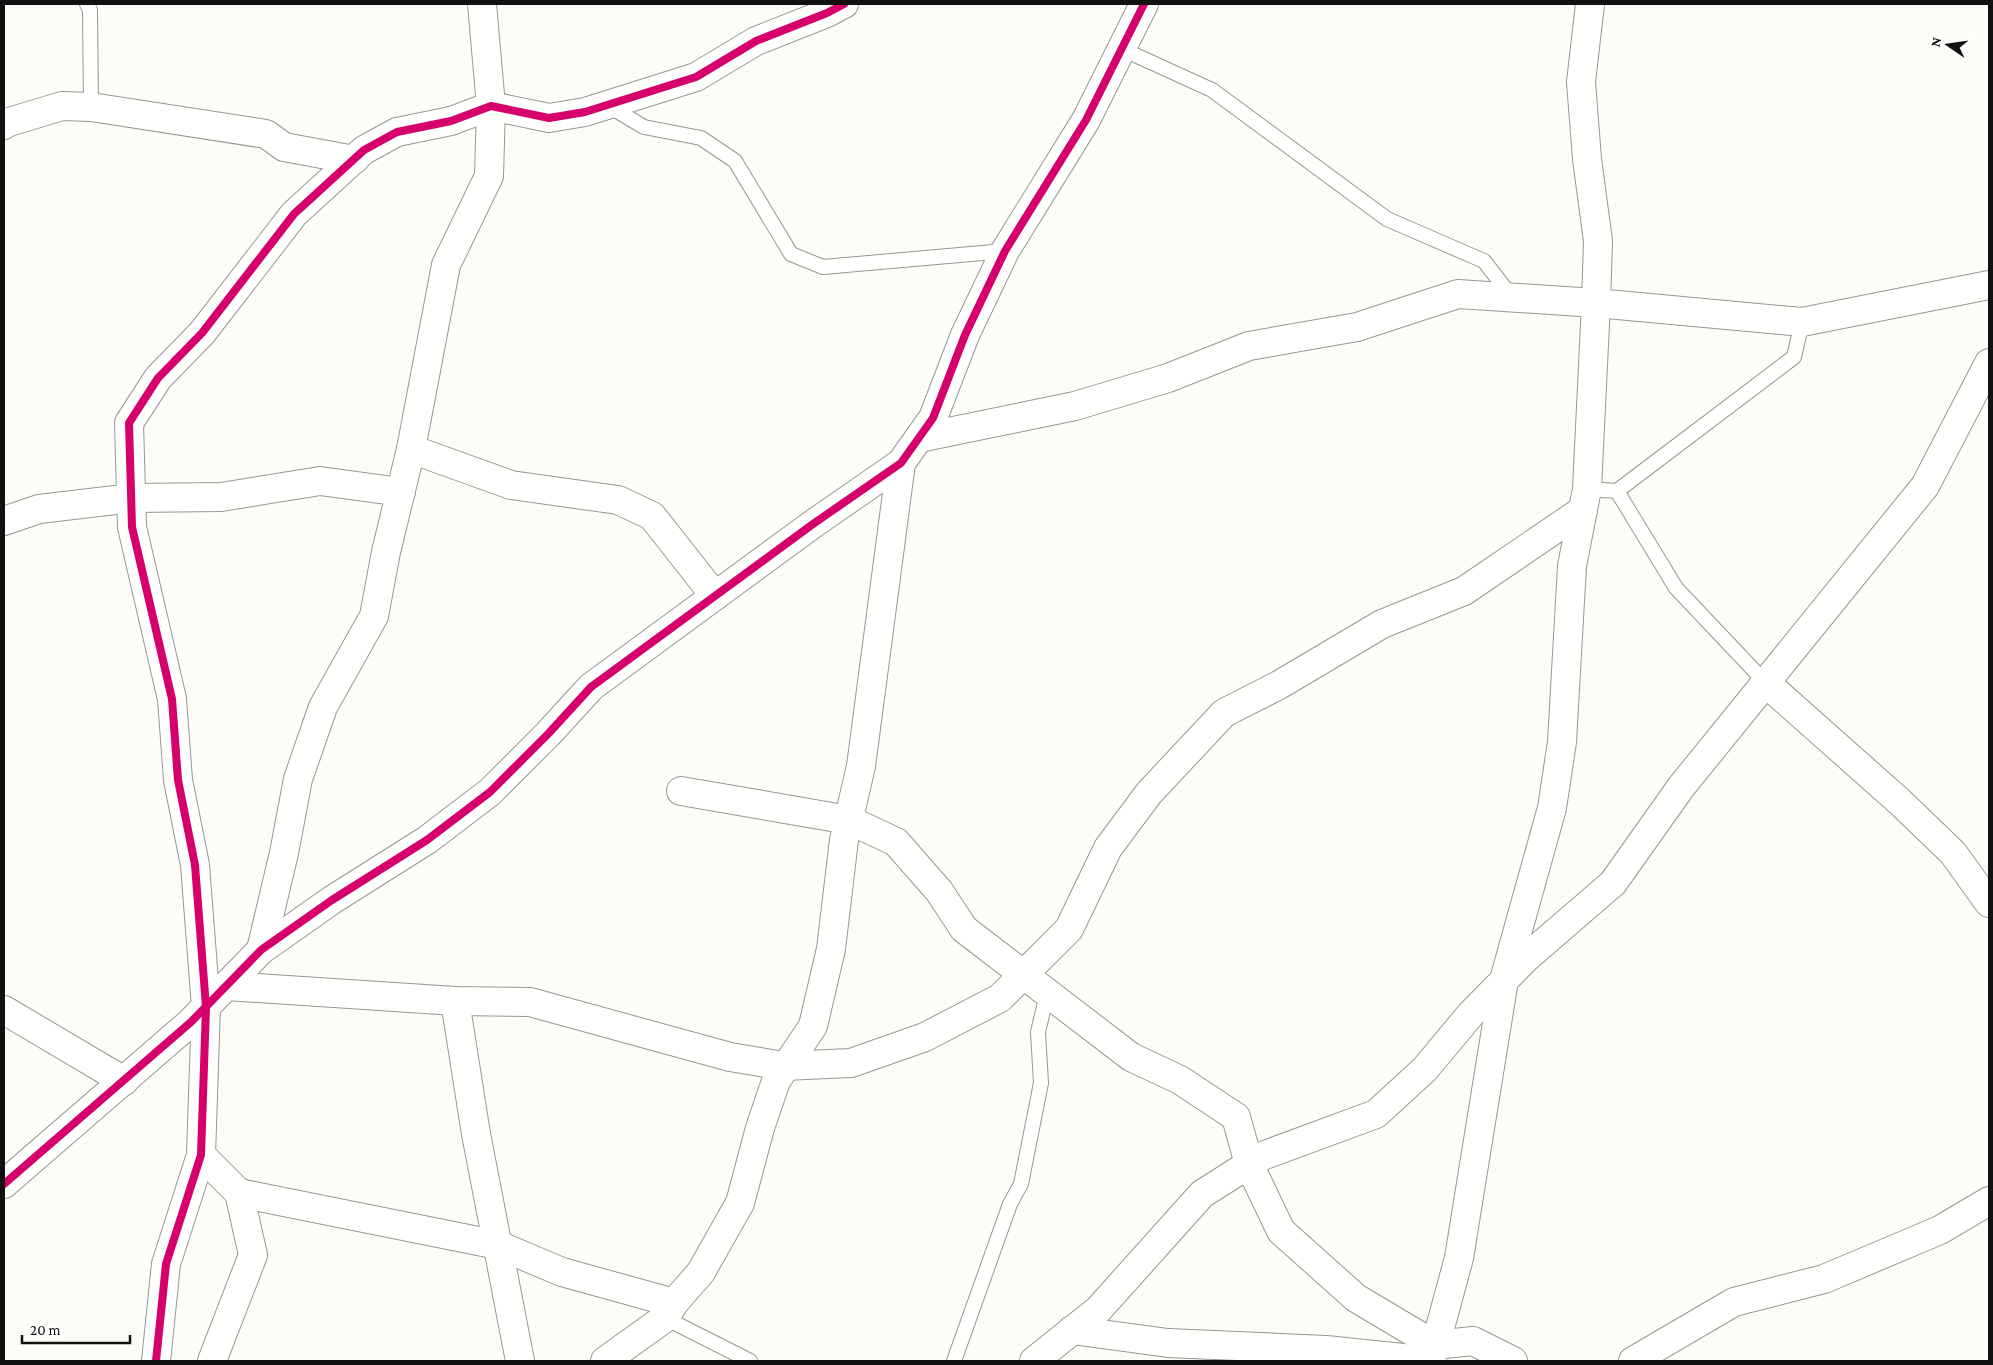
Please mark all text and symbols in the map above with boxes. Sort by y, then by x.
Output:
north arrow [1923,20,1973,70]
text: N [1926,35,1944,49]
scale bar [22,1312,130,1344]
text: 20 m [30,1322,61,1338]

